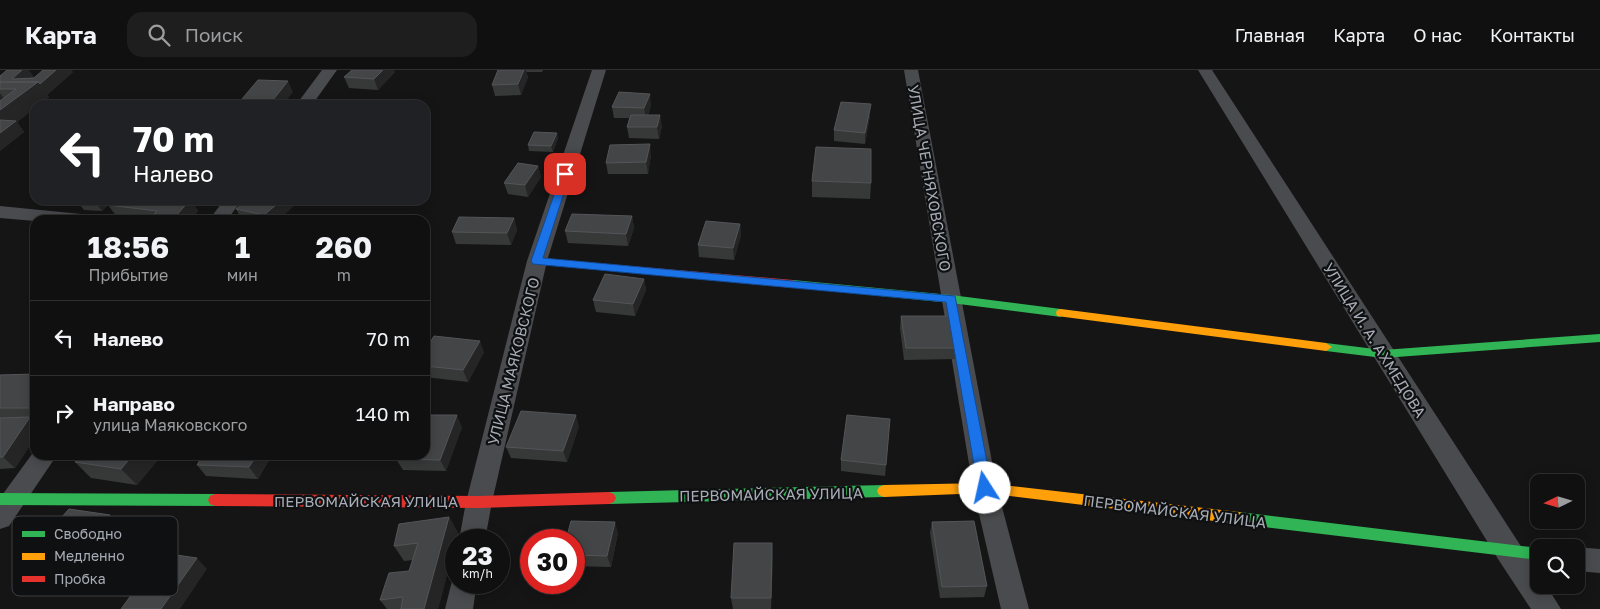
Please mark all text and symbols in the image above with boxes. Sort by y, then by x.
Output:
search box [127,12,477,57]
text: Карта [25,20,97,49]
icon: search [145,21,173,49]
text: Поиск [185,23,243,46]
text: Главная [1235,24,1305,46]
text: Карта [1333,24,1385,46]
text: О нас [1413,24,1462,46]
text: Контакты [1490,24,1575,46]
street label: УЛИЦА ЧЕРНЯХОВСКОГО [905,83,955,273]
text: 70 m [133,118,214,160]
icon: left [50,120,115,185]
pin [544,153,586,195]
text: Налево [133,160,213,187]
icon: arrive [551,160,579,188]
text: 18:56 [88,229,169,265]
text: 1 [235,229,250,265]
text: 260 [315,229,372,265]
street label: УЛИЦА И. А. АХМЕДОВА [1320,259,1430,421]
text: Прибытие [89,265,168,285]
text: мин [227,265,258,285]
text: m [337,265,351,285]
street label: УЛИЦА МАЯКОВСКОГО [483,275,543,447]
icon: left [50,324,78,352]
text: Налево [93,327,163,350]
text: 70 m [367,327,410,350]
text: Направо [93,392,175,415]
icon: right [50,399,78,427]
text: 140 m [356,402,410,425]
text: улица Маяковского [93,415,247,435]
position arrow [958,461,1010,513]
north arrow [1530,474,1585,529]
map controls [1530,474,1585,594]
street label: ПЕРВОМАЙСКАЯ УЛИЦА [679,483,863,505]
street label: ПЕРВОМАЙСКАЯ УЛИЦА [1083,491,1267,531]
street label: ПЕРВОМАЙСКАЯ УЛИЦА [274,492,458,510]
legend [12,516,178,596]
text: Свободно [54,525,122,542]
speed limit sign: 30 [520,529,585,594]
button: search [1530,539,1585,594]
text: 23 [462,540,493,571]
text: Медленно [54,547,125,564]
text: km/h [462,566,493,581]
text: Пробка [54,570,106,587]

